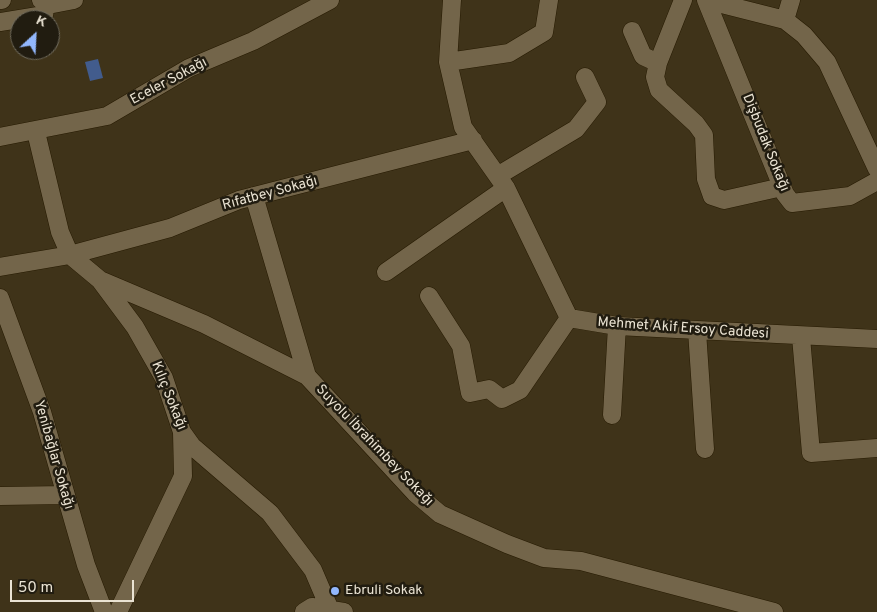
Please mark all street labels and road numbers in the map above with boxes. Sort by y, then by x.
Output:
street label: Eceler Sokağı [128,55,210,109]
street label: Dişbudak Sokağı [738,92,792,194]
street label: Rıfatbey Sokağı [221,173,319,215]
street label: Mehmet Akif Ersoy Caddesi [597,315,769,343]
street label: Kılıç Sokağı [147,359,189,433]
street label: Suyolu İbrahimbey Sokağı [312,382,436,510]
street label: Yenibağlar Sokağı [29,399,77,511]

